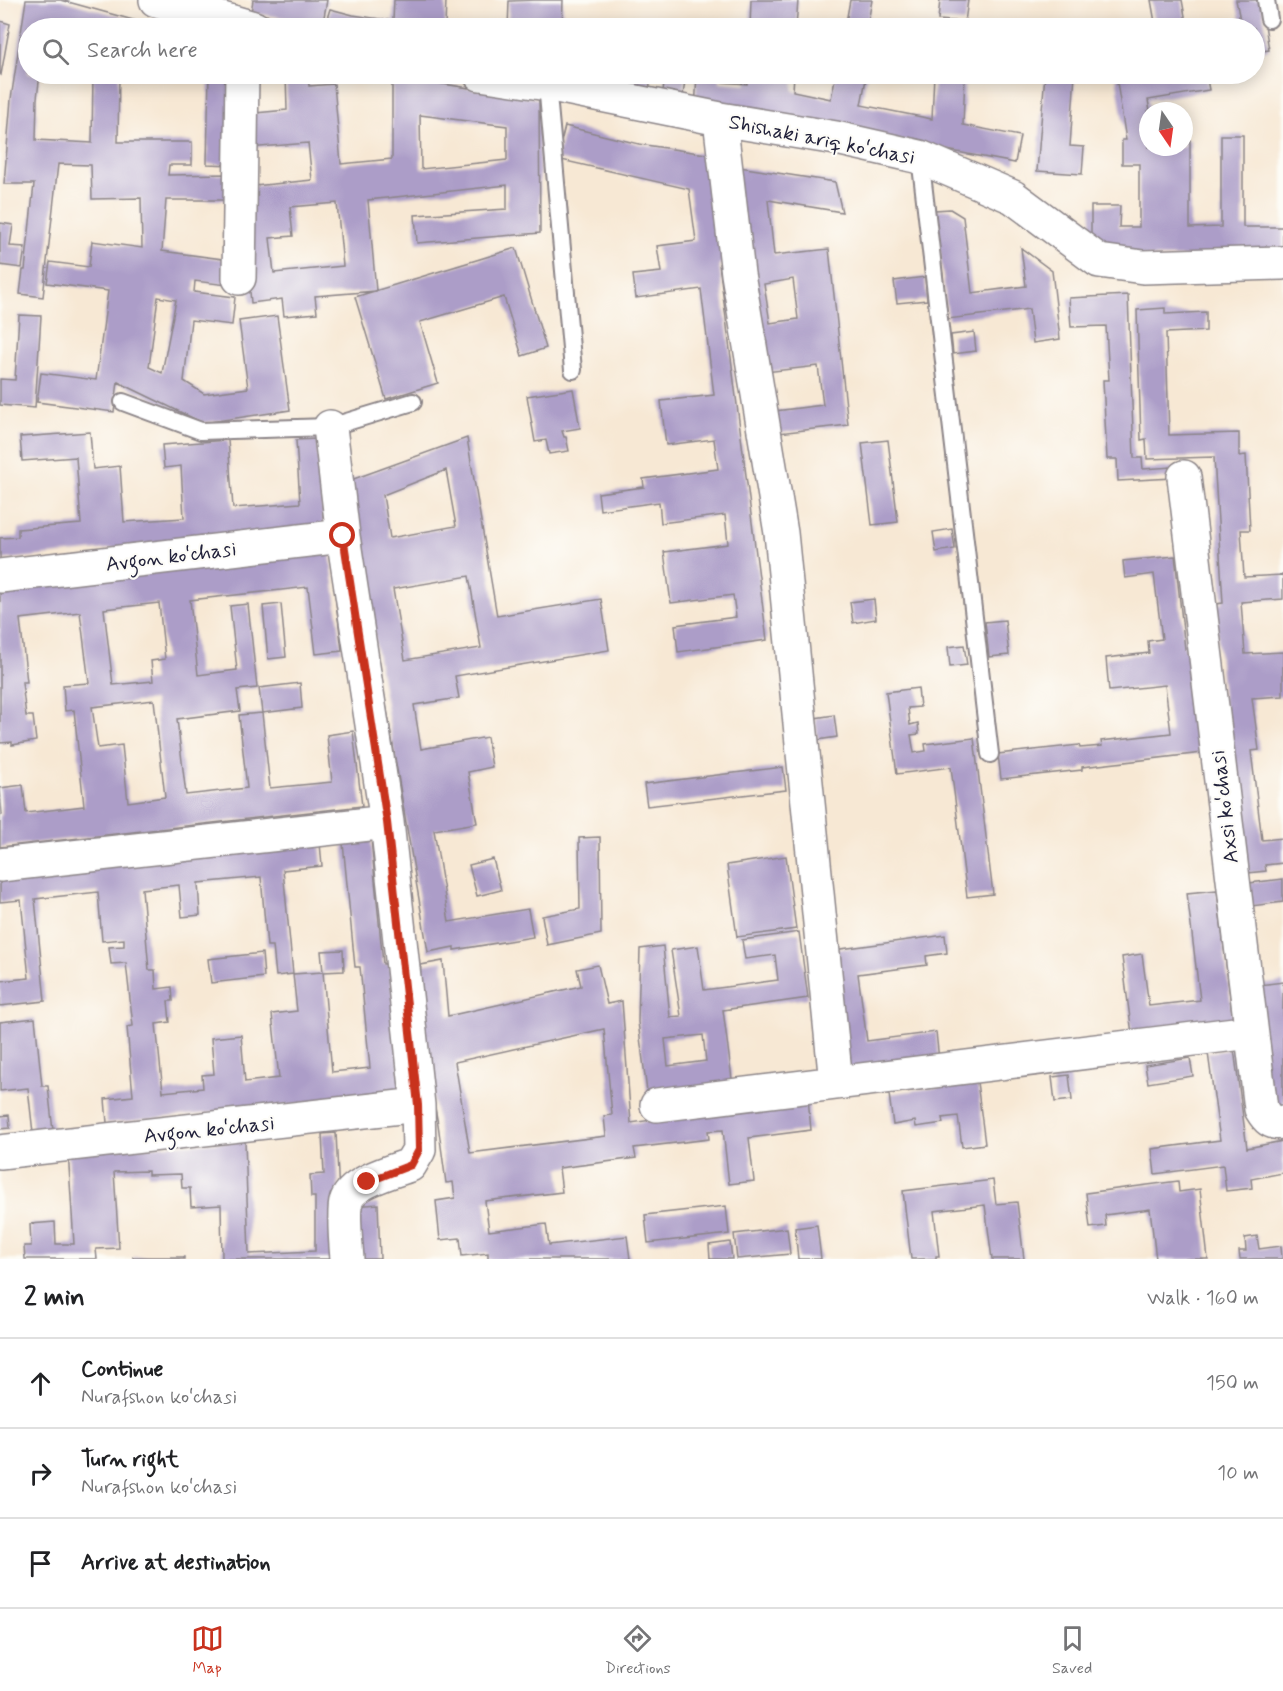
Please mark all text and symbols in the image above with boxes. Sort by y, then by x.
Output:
search box [18,18,1265,84]
icon: search [39,35,72,68]
text: Search here [87,37,198,65]
north arrow [1139,102,1193,156]
street label: Shishaki ariq koʻchasi [726,108,917,172]
route start [329,522,355,548]
street label: Avgon koʻchasi [104,535,238,581]
street label: Axsi koʻchasi [1204,749,1246,865]
street label: Avgon koʻchasi [142,1109,276,1153]
route end [353,1168,379,1194]
text: 2 min [24,1281,85,1315]
text: Walk · 160 m [1147,1285,1259,1312]
text: Continue [81,1356,163,1384]
icon: ahead [24,1367,57,1400]
text: 150 m [1206,1370,1259,1397]
text: Nurafshon koʻchasi [81,1384,237,1411]
text: Turn right [81,1446,179,1474]
icon: right [24,1457,57,1490]
text: 10 m [1217,1460,1259,1487]
text: Nurafshon koʻchasi [81,1474,237,1501]
icon: arrive [24,1547,57,1580]
text: Arrive at destination [81,1549,271,1577]
tab: Map [191,1622,224,1679]
tab: Directions [605,1622,671,1679]
tab: Saved [1052,1622,1092,1679]

